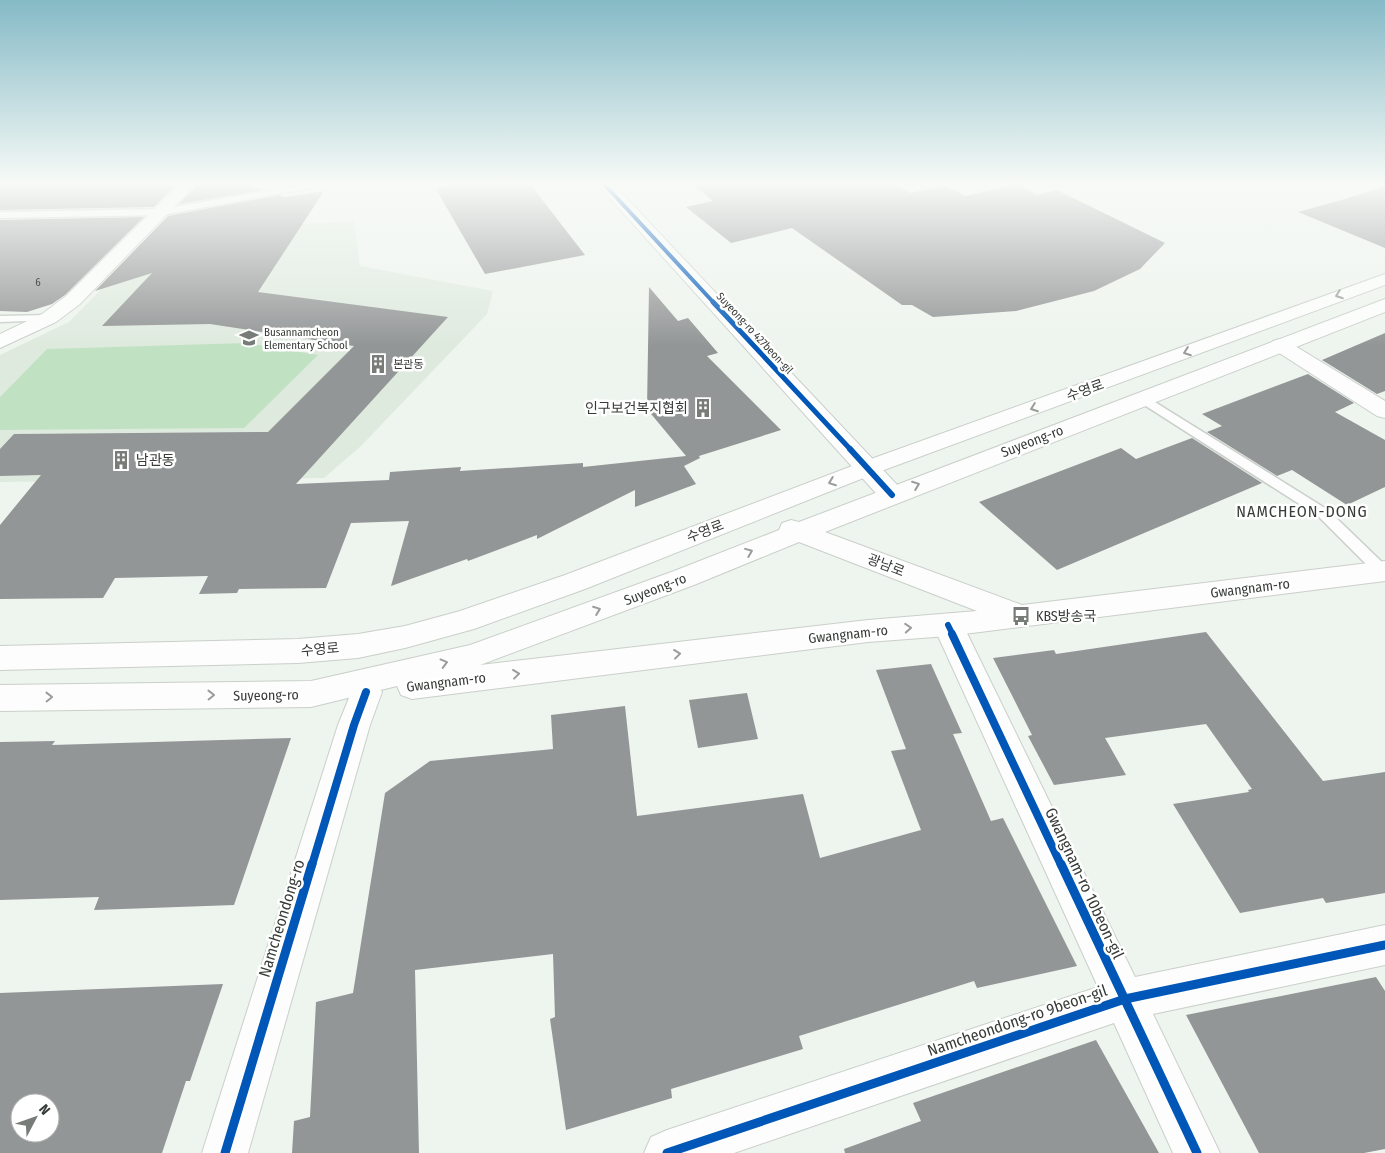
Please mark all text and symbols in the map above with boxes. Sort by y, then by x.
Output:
house number: 6 [35,276,41,289]
one-way arrow [1335,289,1344,299]
street label: Suyeong-ro 427beon-gil [714,290,796,377]
place label: Busannamcheon Elementary School [264,326,348,352]
school or university icon: Busannamcheon Elementary School [238,327,260,349]
one-way arrow [1183,346,1192,356]
building icon: 본관동 [367,353,389,375]
place label: 본관동 [393,358,423,371]
street label: 수영로 [1064,376,1106,405]
building icon: 인구보건복지협회 [692,397,714,419]
place label: 인구보건복지협회 [585,400,688,417]
one-way arrow [1031,402,1039,412]
street label: Suyeong-ro [999,422,1066,461]
building icon: 남관동 [110,449,132,471]
place label: 남관동 [136,452,175,469]
one-way arrow [828,476,837,486]
one-way arrow [911,481,920,492]
district label: NAMCHEON-DONG [1236,502,1368,521]
street label: 수영로 [684,517,726,546]
one-way arrow [744,548,753,558]
street label: 광남로 [865,551,907,580]
street label: Suyeong-ro [622,570,689,609]
street label: Gwangnam-ro [1209,575,1291,602]
bus stop icon: KBS방송국 [1010,605,1032,627]
one-way arrow [592,606,601,616]
place label: KBS방송국 [1036,608,1096,625]
street label: Gwangnam-ro [807,622,889,647]
one-way arrow [905,623,913,634]
street label: 수영로 [300,639,340,660]
one-way arrow [674,649,682,660]
one-way arrow [439,659,447,669]
street label: Gwangnam-ro [405,669,487,696]
one-way arrow [512,669,520,680]
street label: Suyeong-ro [233,686,299,705]
one-way arrow [208,690,215,700]
one-way arrow [45,692,53,703]
street label: Gwangnam-ro 10beon-gil [1041,805,1128,962]
street label: Namcheondong-ro [255,857,308,979]
street label: Namcheondong-ro 9beon-gil [925,981,1109,1060]
north arrow [10,1093,60,1143]
text: N [35,1101,54,1119]

